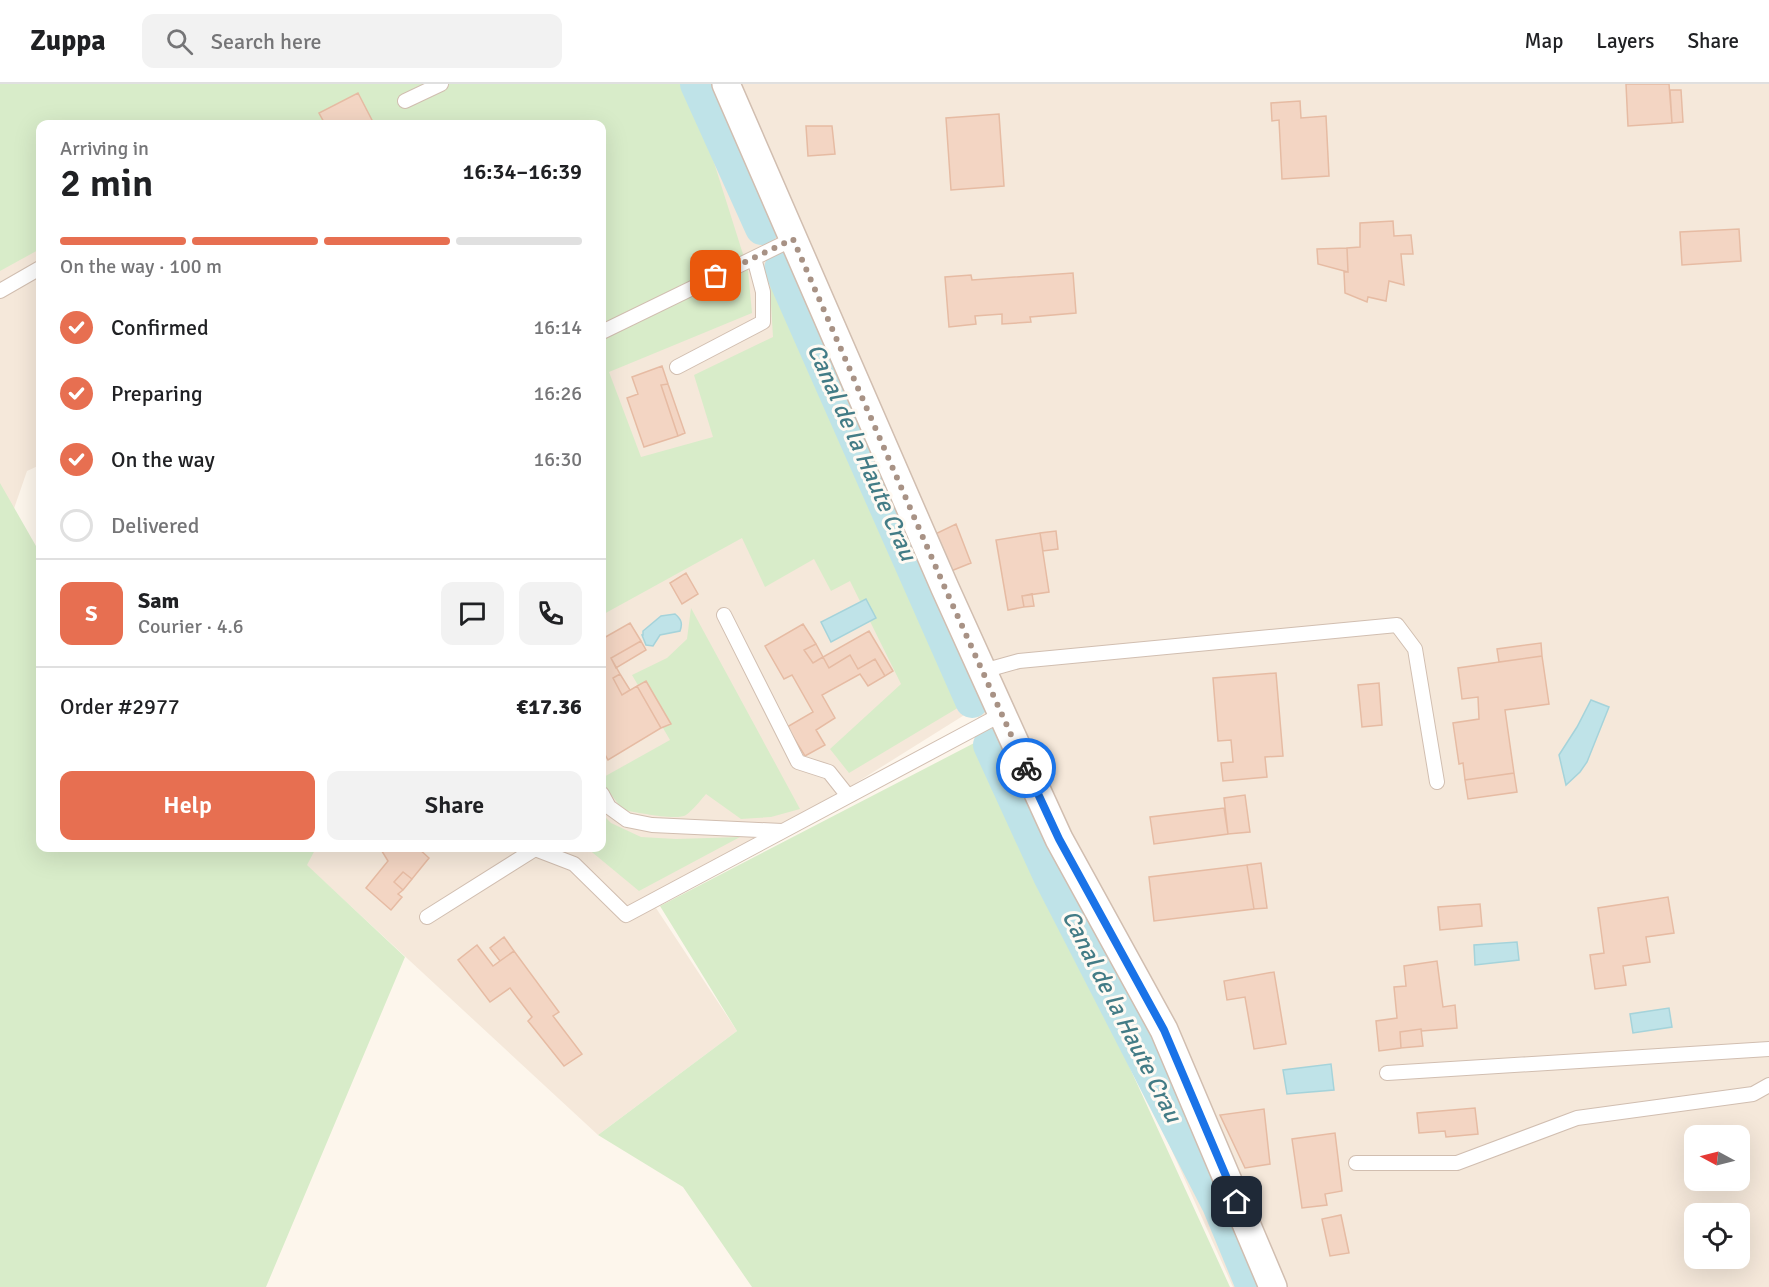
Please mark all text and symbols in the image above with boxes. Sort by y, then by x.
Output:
search box [142,14,562,68]
text: Zuppa [30,24,106,58]
icon: search [163,25,196,58]
text: Search here [211,28,322,55]
text: Map [1525,28,1563,54]
text: Layers [1596,28,1654,54]
text: Share [1687,28,1739,54]
text: Arriving in [60,136,149,161]
text: 16:34–16:39 [463,158,582,185]
text: 2 min [60,159,153,207]
pin [690,250,741,301]
text: On the way · 100 m [60,254,222,279]
icon: bag [699,259,732,292]
icon: check [60,311,93,344]
text: Confirmed [111,314,209,341]
text: 16:14 [533,315,582,340]
water label: Canal de la Haute Crau [801,339,924,567]
icon: check [60,377,93,410]
text: Preparing [111,380,203,407]
text: 16:26 [533,381,582,406]
icon: check [60,443,93,476]
text: On the way [111,446,215,473]
text: 16:30 [533,447,582,472]
text: Delivered [111,512,199,539]
button: chat [441,582,504,645]
button: phone [519,582,582,645]
text: Sam [138,587,179,614]
text: S [85,600,98,627]
text: Courier · 4.6 [138,614,244,639]
text: Order #2977 [60,693,180,720]
text: €17.36 [516,693,582,720]
courier [996,738,1056,798]
icon: bike [1010,752,1043,785]
button: Help [60,771,315,840]
button: Share [327,771,582,840]
water label: Canal de la Haute Crau [1056,905,1189,1129]
north arrow [1684,1125,1750,1191]
map controls [1684,1125,1750,1269]
pin [1211,1176,1262,1227]
icon: home [1220,1185,1253,1218]
button: locate [1684,1203,1750,1269]

